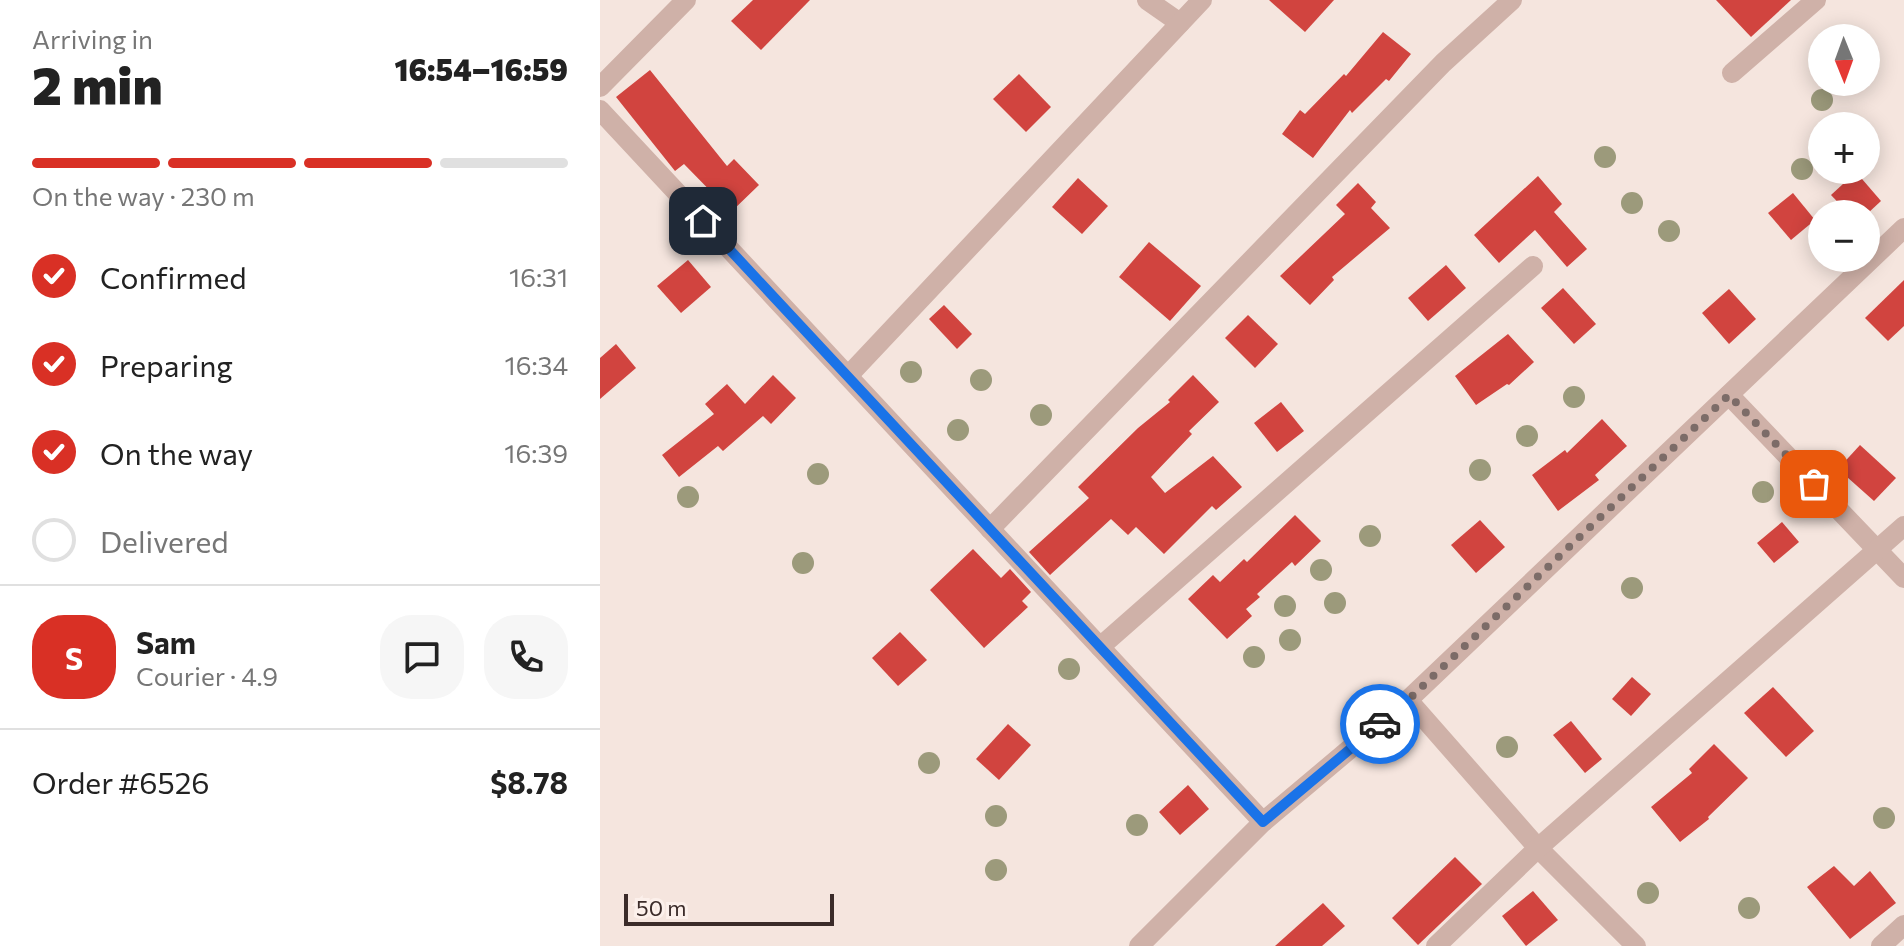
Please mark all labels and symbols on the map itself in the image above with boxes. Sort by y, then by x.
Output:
north arrow [1808,24,1880,96]
pin [669,187,737,255]
pin [1780,450,1848,518]
courier [1340,684,1420,764]
scale bar [624,890,834,926]

